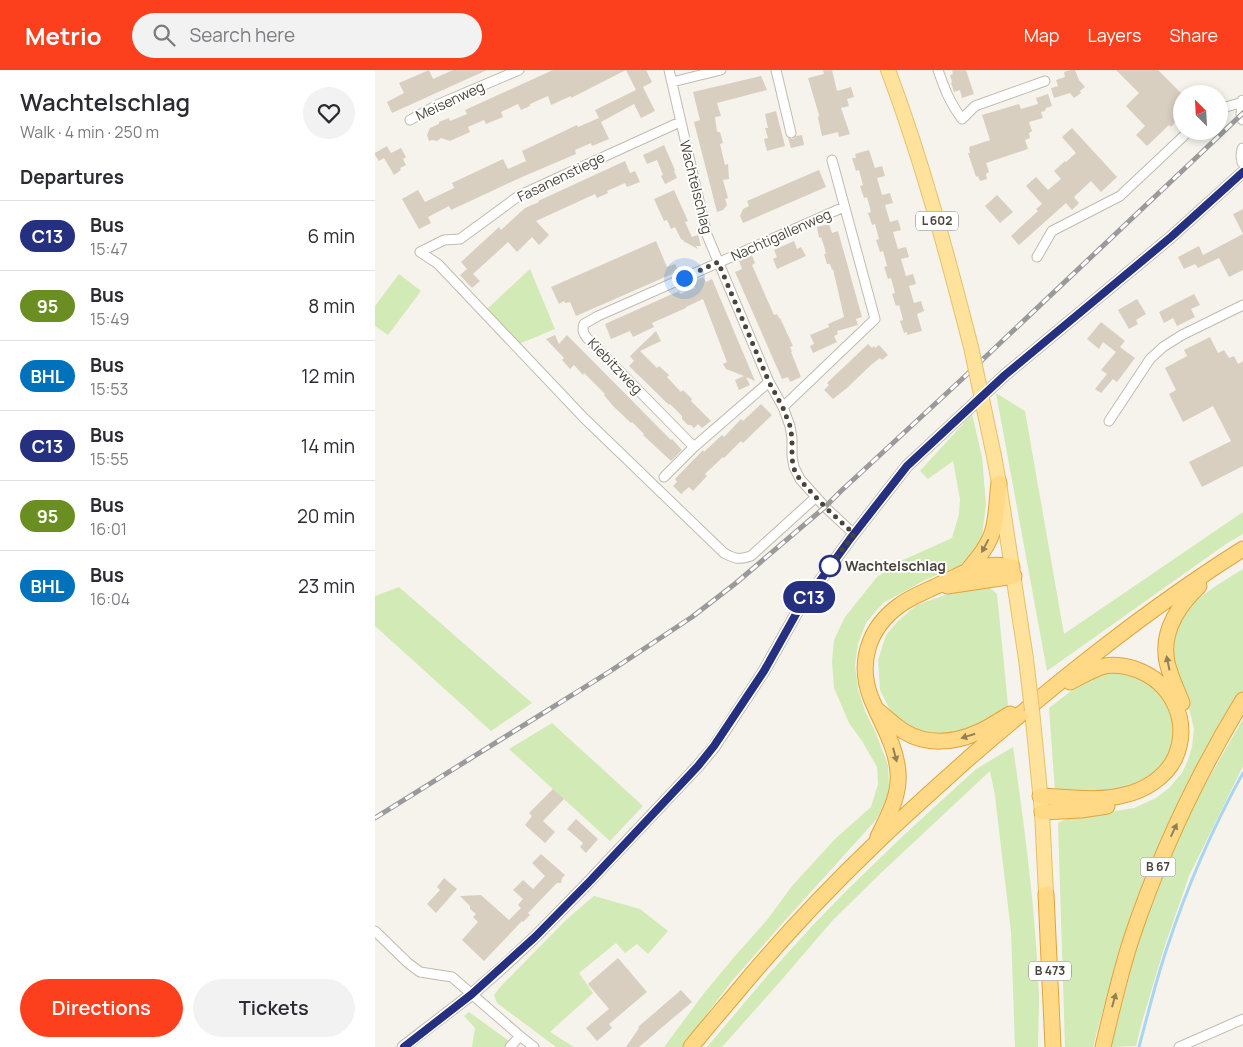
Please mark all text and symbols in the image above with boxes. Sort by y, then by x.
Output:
search box [132,13,482,58]
text: Metrio [25,19,102,52]
icon: search [150,21,178,49]
text: Search here [190,22,295,48]
text: Map [1024,23,1059,47]
text: Layers [1087,23,1141,47]
text: Share [1169,23,1218,47]
street label: Meisenweg [412,76,487,125]
text: Wachtelschlag [20,85,190,118]
north arrow [1173,85,1227,140]
map controls [1173,85,1228,140]
button: heart [303,87,355,139]
text: Walk · 4 min · 250 m [20,121,159,143]
street label: Wachtelschlag [676,138,717,236]
street label: Fasanenstiege [514,147,608,206]
text: Departures [20,164,124,190]
street label: Nachtigallenweg [728,204,834,265]
text: Bus [90,212,124,238]
road number: L 602 [916,212,958,230]
text: 6 min [308,223,355,249]
text: C13 [32,224,63,248]
text: 15:47 [90,238,128,260]
your location [672,266,697,291]
text: Bus [90,282,124,308]
text: 8 min [308,293,355,319]
text: 95 [37,294,58,318]
text: 15:49 [90,308,129,330]
street label: Kiebitzweg [584,333,647,398]
text: Bus [90,352,124,378]
text: 12 min [301,363,355,389]
text: BHL [31,364,64,388]
text: 15:53 [90,378,128,400]
text: Bus [90,422,124,448]
text: 14 min [301,433,355,459]
text: C13 [32,434,63,458]
text: 15:55 [90,448,129,470]
text: Bus [90,492,124,518]
text: 20 min [297,503,355,529]
text: 95 [37,504,58,528]
text: 16:01 [90,518,127,540]
one-way arrow [981,539,990,552]
marker: Wachtelschlag [819,555,841,577]
place label: Wachtelschlag [845,556,946,575]
text: Bus [90,562,124,588]
text: 23 min [298,573,355,599]
text: BHL [31,574,64,598]
line badge: C13 [780,581,838,613]
text: C13 [793,585,825,609]
text: 16:04 [90,588,130,610]
one-way arrow [1164,656,1172,671]
one-way arrow [960,733,975,740]
one-way arrow [891,748,899,763]
one-way arrow [1170,823,1178,837]
road number: B 67 [1141,858,1175,876]
road number: B 473 [1029,961,1071,980]
button: Directions [20,979,183,1037]
button: Tickets [193,979,355,1037]
one-way arrow [1111,992,1119,1007]

